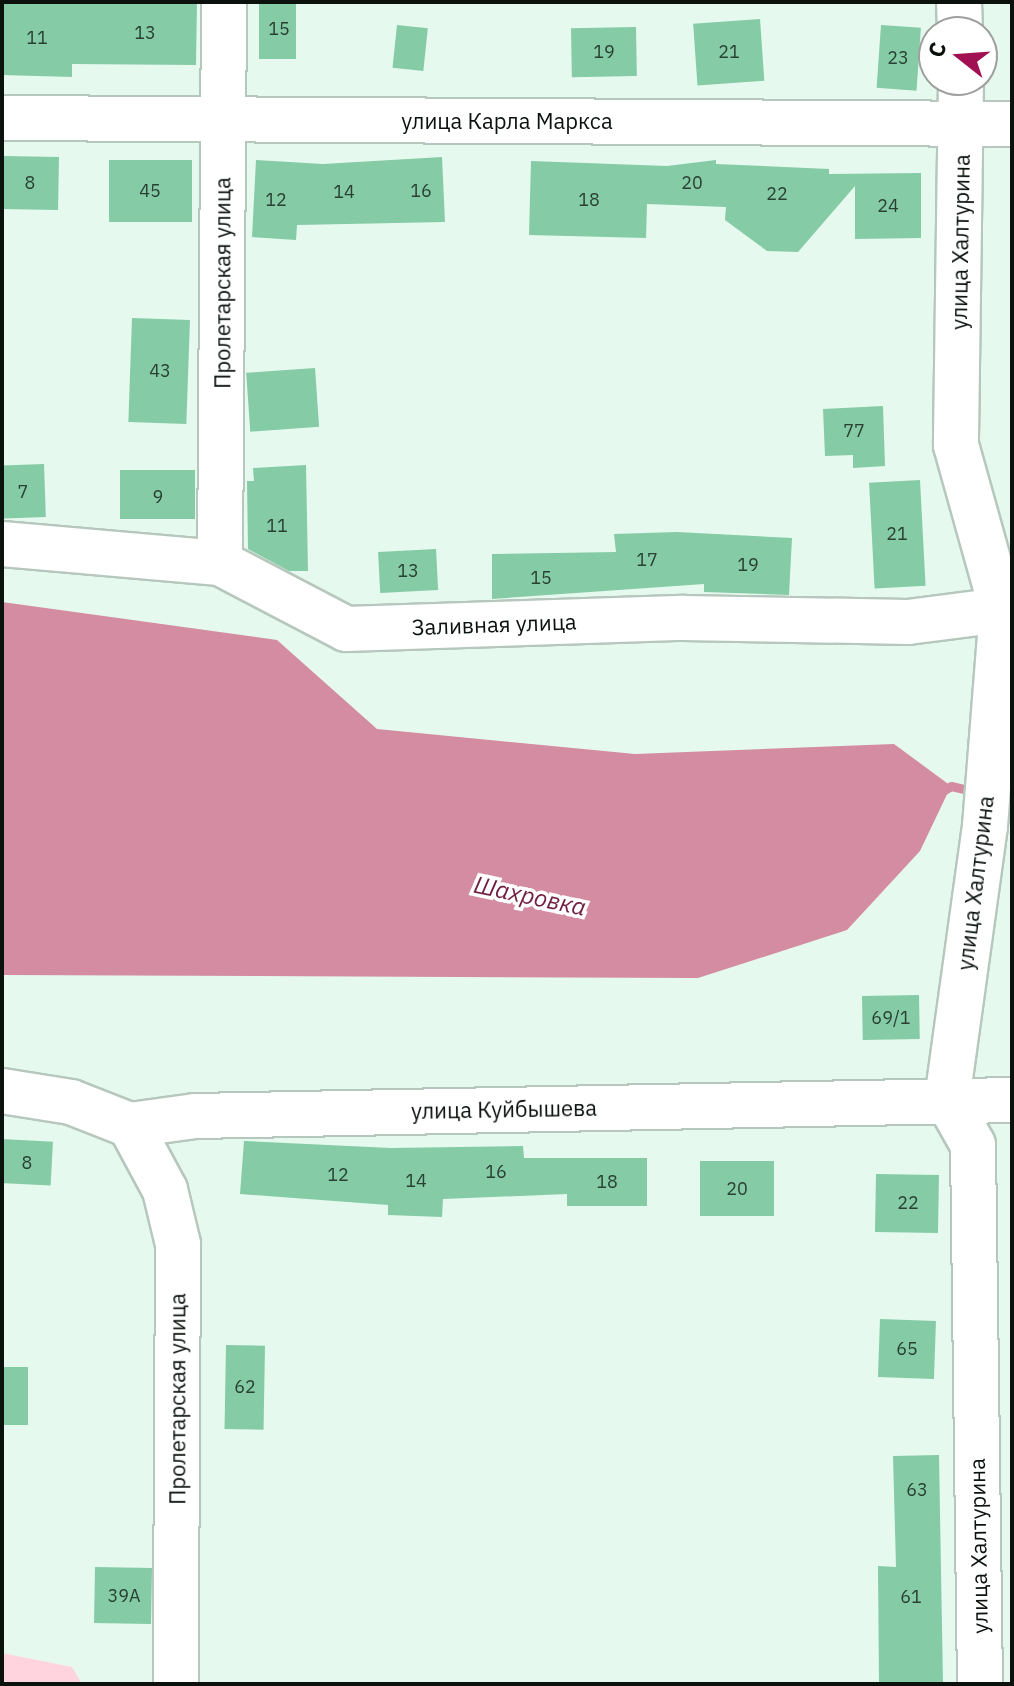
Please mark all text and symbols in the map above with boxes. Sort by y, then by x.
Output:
north arrow [918,16,998,96]
house number: 15 [268,18,290,40]
house number: 13 [134,22,156,44]
house number: 11 [26,27,48,49]
text: С [921,38,952,61]
house number: 19 [593,41,615,63]
house number: 21 [718,41,740,63]
house number: 23 [887,47,909,69]
street label: улица Карла Маркса [401,108,613,134]
street label: улица Халтурина [945,154,975,330]
house number: 8 [25,172,35,194]
house number: 20 [681,172,703,194]
street label: Пролетарская улица [209,177,235,389]
house number: 45 [139,180,161,202]
house number: 16 [410,180,432,202]
house number: 14 [333,181,355,203]
house number: 22 [766,183,788,205]
house number: 12 [265,189,287,211]
house number: 18 [578,189,600,211]
house number: 24 [877,195,899,217]
house number: 43 [149,360,171,382]
house number: 77 [843,420,865,442]
house number: 7 [18,481,28,503]
house number: 9 [153,486,163,508]
house number: 11 [266,515,288,537]
house number: 21 [886,523,908,545]
house number: 17 [636,549,658,571]
house number: 19 [737,554,759,576]
house number: 13 [397,560,419,582]
house number: 15 [530,567,552,589]
street label: Заливная улица [411,608,577,640]
street label: улица Халтурина [951,794,999,972]
water label: Шахровка [471,870,589,922]
house number: 69/1 [871,1007,911,1029]
street label: улица Куйбышева [411,1094,597,1124]
house number: 8 [22,1152,32,1174]
house number: 16 [485,1161,507,1183]
house number: 12 [327,1164,349,1186]
house number: 14 [405,1170,427,1192]
house number: 18 [596,1171,618,1193]
house number: 20 [726,1178,748,1200]
house number: 22 [897,1192,919,1214]
street label: Пролетарская улица [164,1293,190,1505]
house number: 65 [896,1338,918,1360]
house number: 62 [234,1376,256,1398]
street label: улица Халтурина [963,1458,993,1634]
house number: 63 [906,1479,928,1501]
house number: 39А [107,1585,141,1607]
house number: 61 [900,1586,922,1608]

